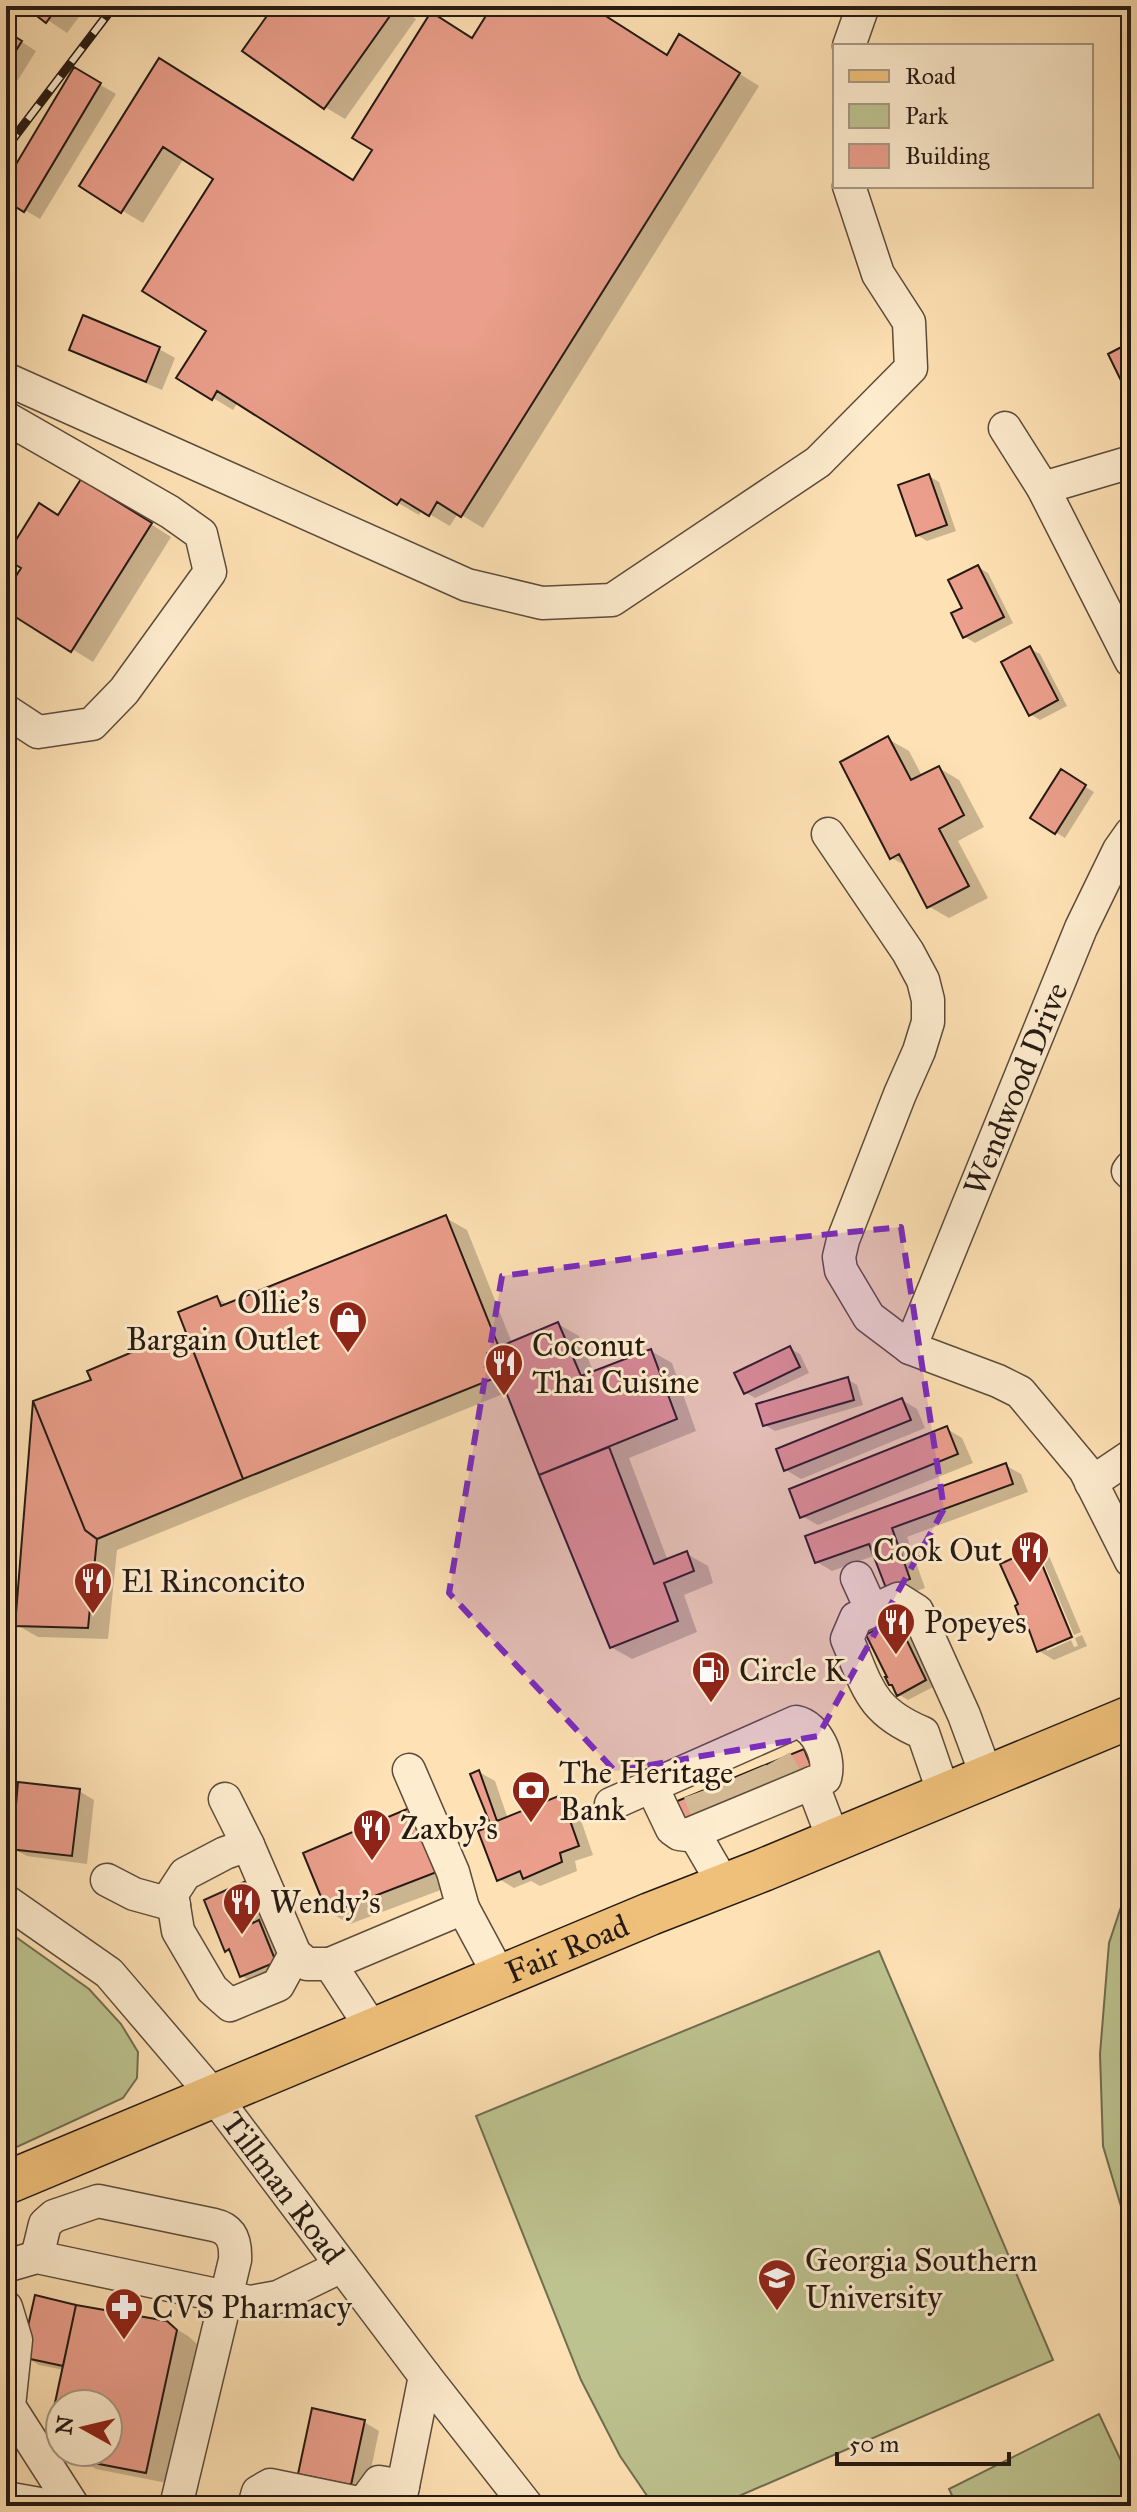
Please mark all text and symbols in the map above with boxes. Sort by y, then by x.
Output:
legend [833,44,1093,188]
text: Road [905,61,956,91]
text: Park [905,101,949,131]
text: Building [905,141,990,171]
street label: Wendwood Drive [955,977,1076,1201]
place label: Ollie's Bargain Outlet [126,1283,320,1359]
shop icon: Ollie's Bargain Outlet [327,1299,369,1354]
place label: Coconut Thai Cuisine [532,1326,700,1402]
restaurant icon: Coconut Thai Cuisine [483,1342,525,1397]
restaurant icon: Cook Out [1009,1529,1051,1584]
place label: Cook Out [873,1531,1002,1570]
restaurant icon: El Rinconcito [72,1560,114,1615]
place label: El Rinconcito [121,1562,305,1601]
restaurant icon: Popeyes [875,1601,917,1656]
place label: Popeyes [924,1603,1027,1642]
fuel station icon: Circle K [690,1649,732,1704]
place label: Circle K [739,1651,848,1690]
place label: The Heritage Bank [559,1753,733,1829]
bank icon: The Heritage Bank [510,1769,552,1824]
restaurant icon: Zaxby's [351,1807,393,1862]
place label: Zaxby's [400,1809,498,1848]
restaurant icon: Wendy's [221,1881,263,1936]
place label: Wendy's [270,1883,381,1922]
street label: Fair Road [500,1906,634,1992]
street label: Tillman Road [213,2104,353,2271]
place label: Georgia Southern University [805,2241,1038,2317]
school or university icon: Georgia Southern University [756,2257,798,2312]
pharmacy icon: CVS Pharmacy [103,2286,145,2341]
place label: CVS Pharmacy [152,2288,353,2327]
north arrow [44,2388,124,2468]
text: N [50,2414,79,2436]
scale bar [837,2416,1009,2466]
text: 50 m [849,2429,899,2459]

